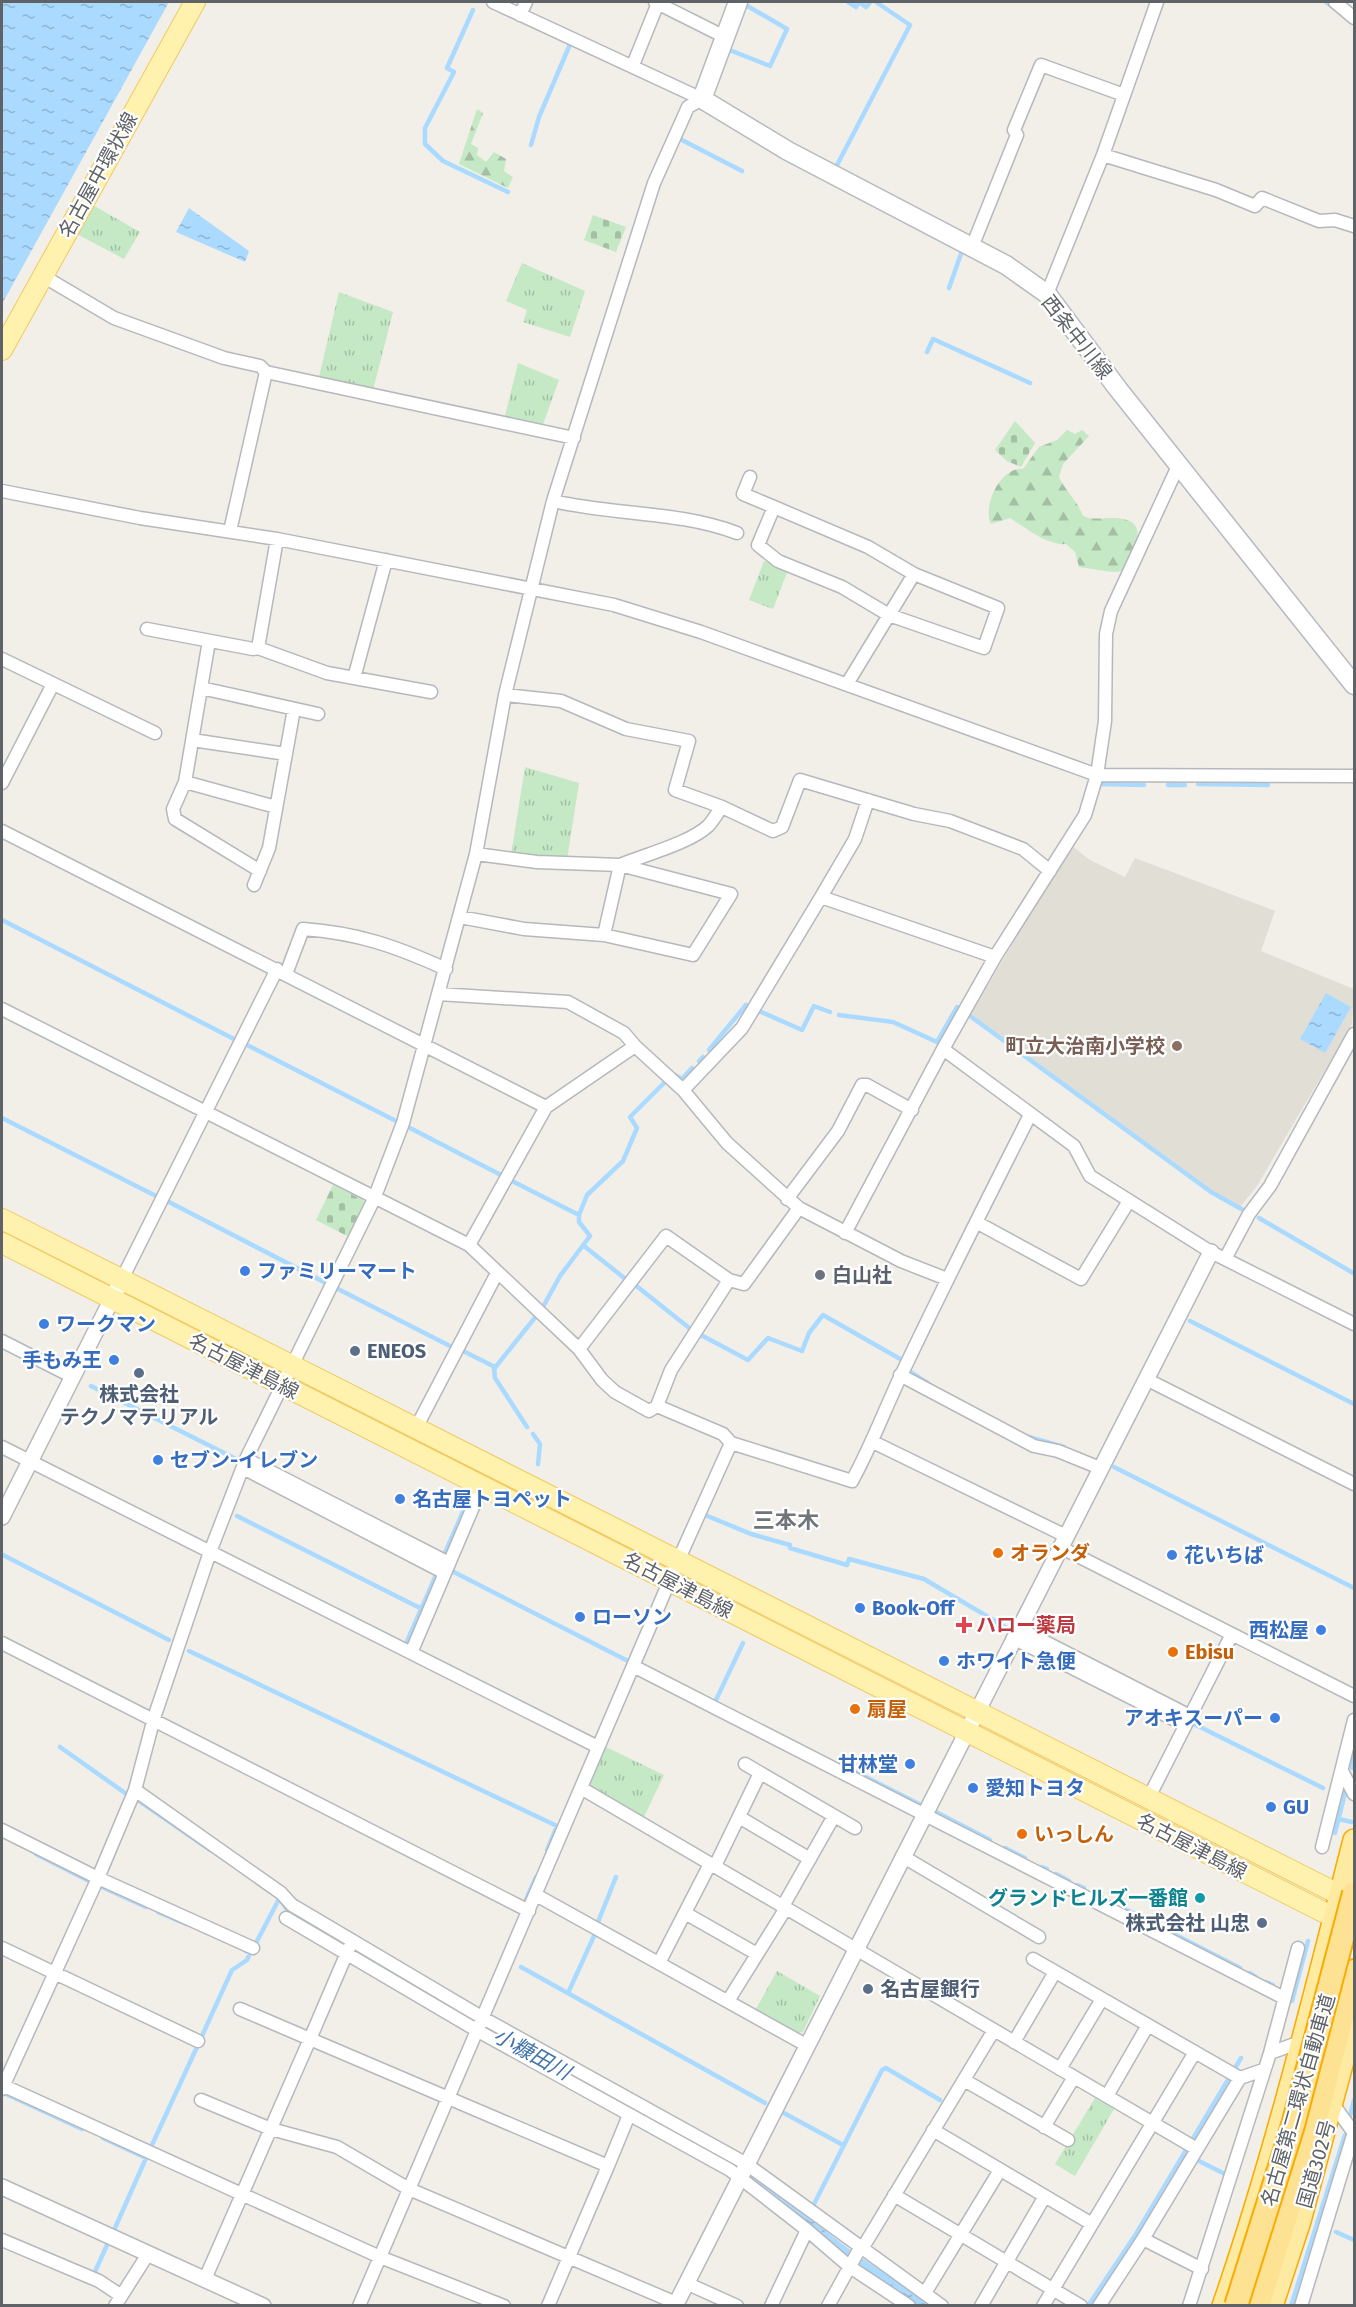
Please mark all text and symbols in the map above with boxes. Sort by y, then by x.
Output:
street label: 名古屋中環状線 [54,108,142,242]
street label: 西条中川線 [1037,290,1117,384]
place label: 町立大治南小学校 [1005,1034,1165,1058]
marker: 町立大治南小学校 [1170,1039,1184,1053]
place label: ファミリーマート [257,1259,417,1283]
place label: 白山社 [832,1263,892,1287]
marker: ファミリーマート [238,1264,252,1278]
marker: 白山社 [813,1268,827,1282]
place label: ワークマン [56,1312,156,1336]
marker: ワークマン [37,1317,51,1331]
street label: 名古屋津島線 [185,1328,303,1404]
place label: ENEOS [367,1339,426,1363]
marker: ENEOS [348,1344,362,1358]
place label: 手もみ王 [22,1348,102,1372]
marker: 手もみ王 [107,1353,121,1367]
marker: 株式会社 テクノマテリアル [132,1366,146,1380]
place label: 株式会社 テクノマテリアル [60,1382,218,1429]
place label: セブン-イレブン [170,1448,318,1472]
marker: セブン-イレブン [151,1453,165,1467]
place label: 名古屋トヨペット [412,1487,572,1511]
marker: 名古屋トヨペット [393,1492,407,1506]
district label: 三本木 [753,1507,819,1534]
place label: オランダ [1010,1541,1090,1565]
place label: 花いちば [1184,1543,1264,1567]
marker: オランダ [991,1546,1005,1560]
street label: 名古屋津島線 [619,1547,737,1623]
marker: 花いちば [1165,1548,1179,1562]
place label: Book-Off [872,1596,956,1620]
marker: Book-Off [853,1601,867,1615]
place label: ローソン [592,1605,672,1629]
marker: ローソン [573,1610,587,1624]
place label: ハロー薬局 [976,1613,1076,1637]
marker: ハロー薬局 [957,1618,971,1632]
place label: 西松屋 [1249,1618,1309,1642]
marker: 西松屋 [1314,1623,1328,1637]
place label: Ebisu [1185,1640,1234,1664]
marker: Ebisu [1166,1645,1180,1659]
place label: ホワイト急便 [956,1649,1076,1673]
marker: ホワイト急便 [937,1654,951,1668]
place label: 扇屋 [867,1697,907,1721]
marker: 扇屋 [848,1702,862,1716]
place label: アオキスーパー [1124,1706,1263,1730]
marker: アオキスーパー [1268,1711,1282,1725]
place label: 甘林堂 [838,1752,898,1776]
marker: 甘林堂 [903,1757,917,1771]
place label: 愛知トヨタ [985,1776,1085,1800]
marker: 愛知トヨタ [966,1781,980,1795]
place label: GU [1283,1795,1309,1819]
marker: GU [1264,1800,1278,1814]
street label: 名古屋津島線 [1133,1808,1251,1884]
place label: いっしん [1034,1822,1114,1846]
marker: いっしん [1015,1827,1029,1841]
place label: グランドヒルズ一番館 [988,1886,1188,1910]
marker: グランドヒルズ一番館 [1193,1891,1207,1905]
place label: 株式会社 山忠 [1125,1911,1250,1935]
marker: 株式会社 山忠 [1255,1916,1269,1930]
place label: 名古屋銀行 [880,1977,980,2001]
marker: 名古屋銀行 [861,1982,875,1996]
street label: 名古屋第二環状自動車道 [1256,1991,1340,2209]
water label: 小糠田川 [489,2022,577,2087]
street label: 国道302号 [1292,2117,1340,2211]

